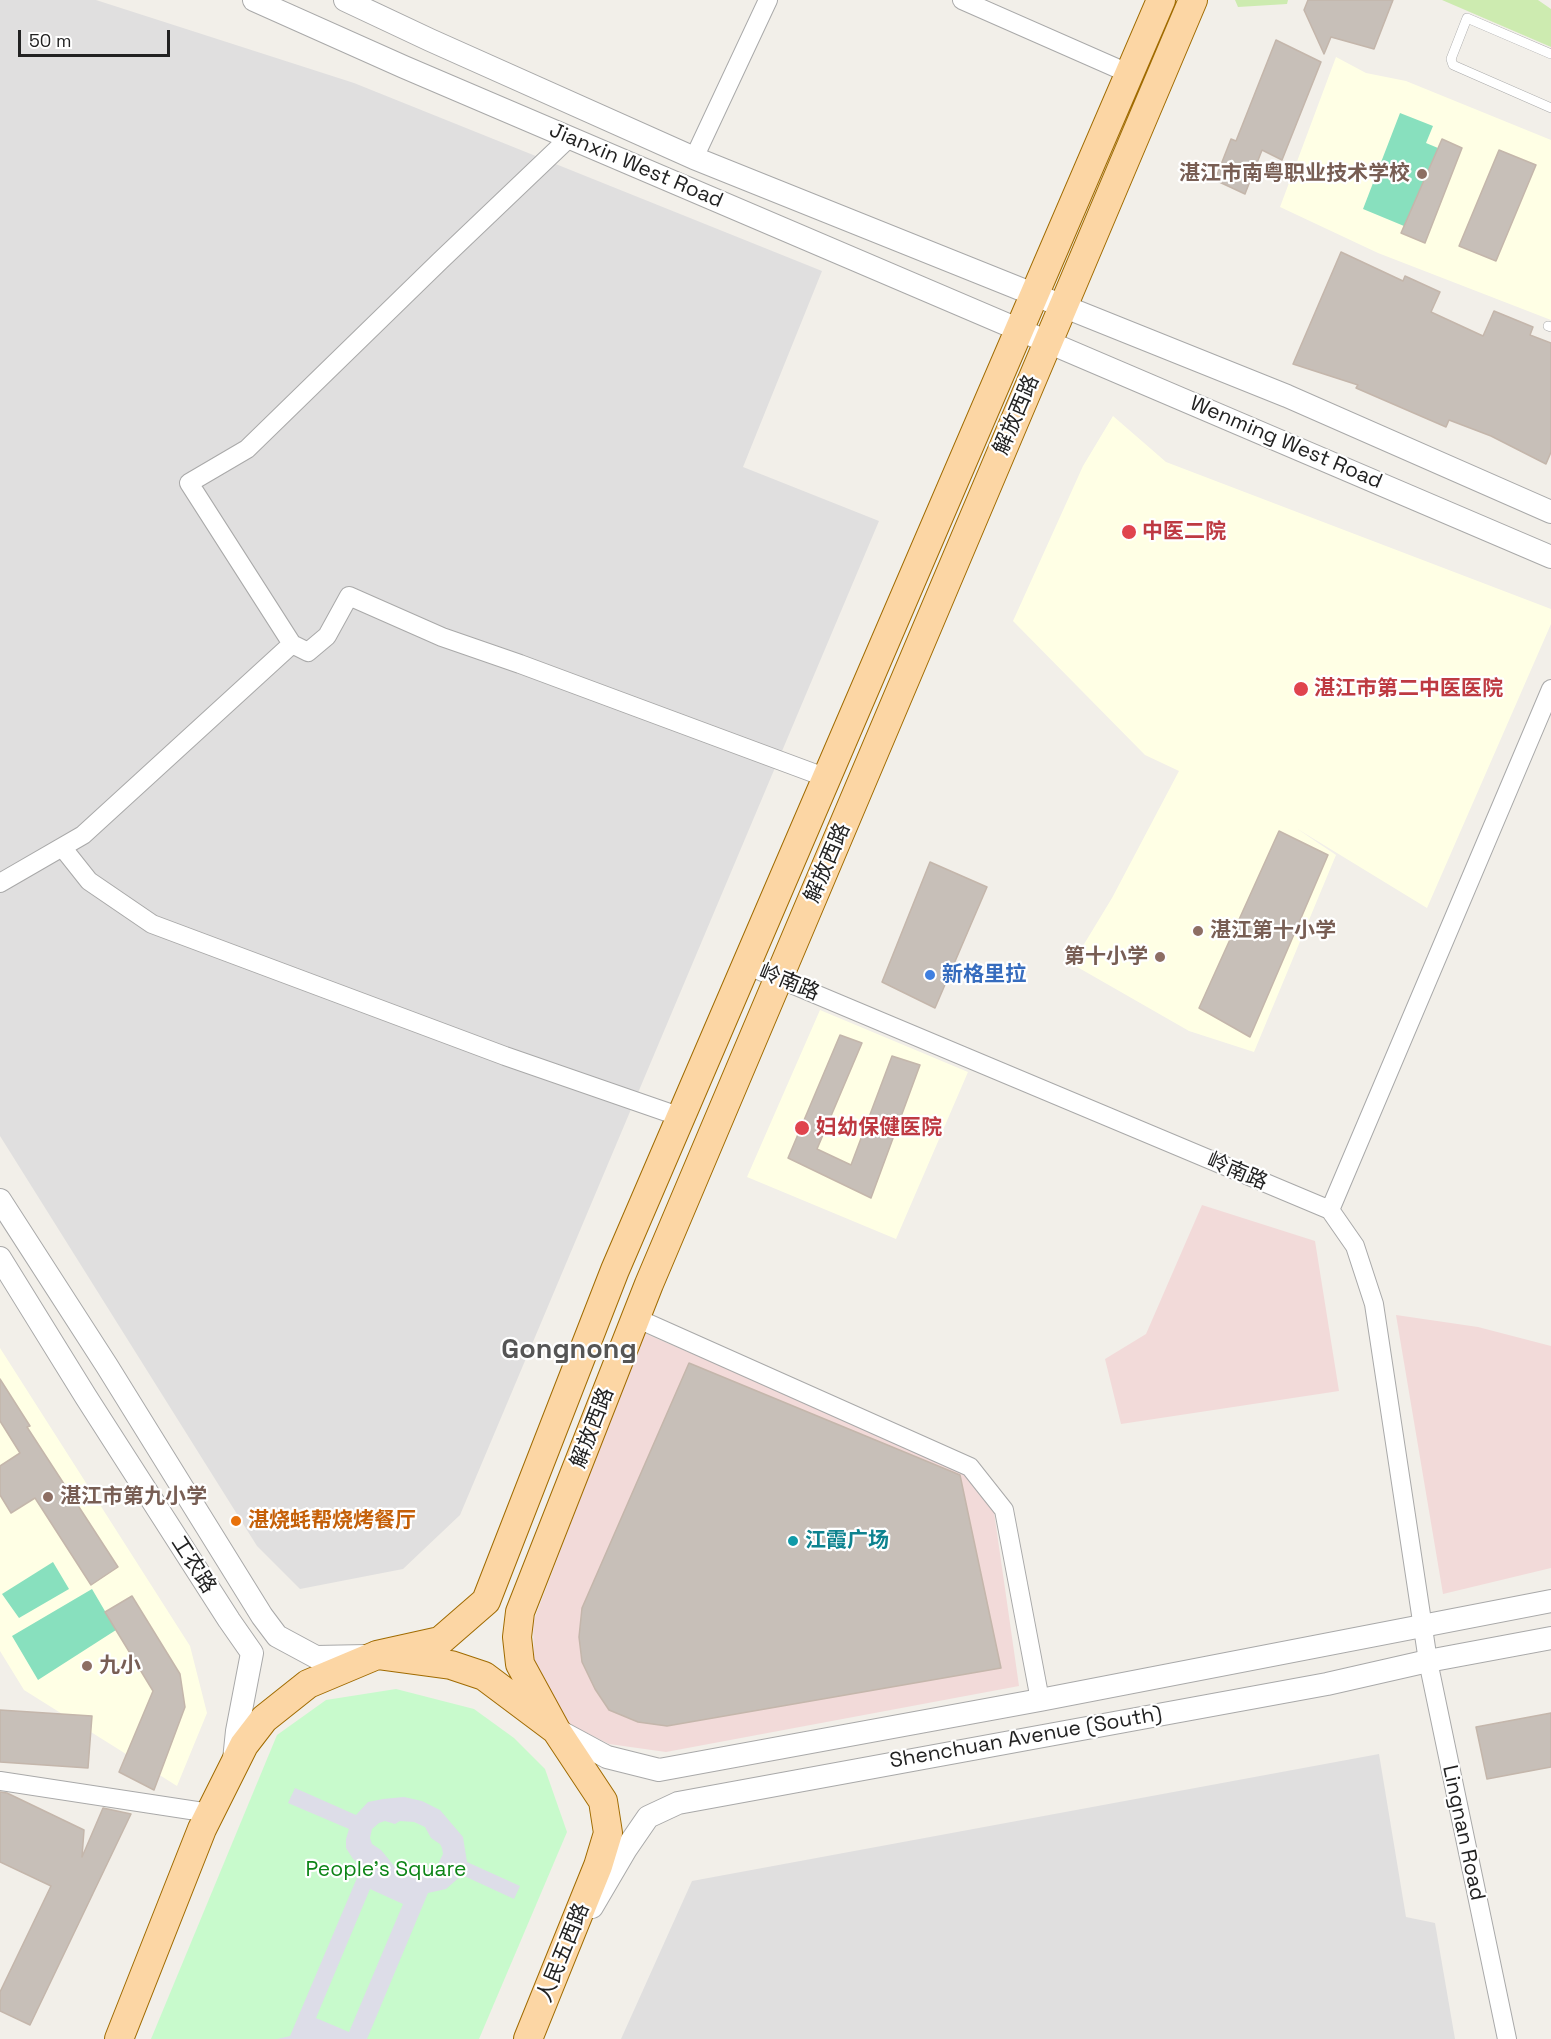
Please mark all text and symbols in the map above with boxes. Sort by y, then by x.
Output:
scale bar [21,18,172,56]
text: 50 m [29,29,71,52]
street label: Jianxin West Road [545,118,727,214]
place label: 湛江市南粤职业技术学校 [1179,161,1410,187]
marker: 湛江市南粤职业技术学校 [1415,167,1429,181]
street label: 解放西路 [989,371,1045,459]
street label: Wenming West Road [1186,391,1386,495]
place label: 中医二院 [1142,519,1226,545]
marker: 中医二院 [1120,523,1138,541]
place label: 湛江市第二中医医院 [1314,676,1503,702]
marker: 湛江市第二中医医院 [1292,680,1310,698]
street label: 解放西路 [800,819,856,907]
place label: 湛江第十小学 [1210,918,1336,944]
marker: 湛江第十小学 [1191,924,1205,938]
place label: 第十小学 [1064,944,1148,970]
marker: 第十小学 [1153,950,1167,964]
street label: 岭南路 [755,960,823,1006]
place label: 新格里拉 [942,962,1026,988]
marker: 新格里拉 [923,968,937,982]
place label: 妇幼保健医院 [816,1115,942,1141]
marker: 妇幼保健医院 [793,1119,811,1137]
street label: 岭南路 [1203,1148,1271,1196]
district label: Gongnong [501,1335,637,1367]
street label: 解放西路 [566,1384,620,1472]
place label: 湛江市第九小学 [60,1484,207,1510]
marker: 湛江市第九小学 [41,1490,55,1504]
place label: 湛烧蚝帮烧烤餐厅 [248,1508,416,1534]
marker: 湛烧蚝帮烧烤餐厅 [229,1514,243,1528]
place label: 江霞广场 [805,1528,889,1554]
street label: 工农路 [165,1532,221,1598]
marker: 江霞广场 [786,1534,800,1548]
place label: 九小 [99,1653,141,1679]
marker: 九小 [80,1659,94,1673]
street label: Shenchuan Avenue (South) [888,1702,1164,1774]
street label: Lingnan Road [1436,1763,1490,1903]
park label: People's Square [305,1857,467,1883]
street label: 人民五西路 [533,1900,595,2006]

